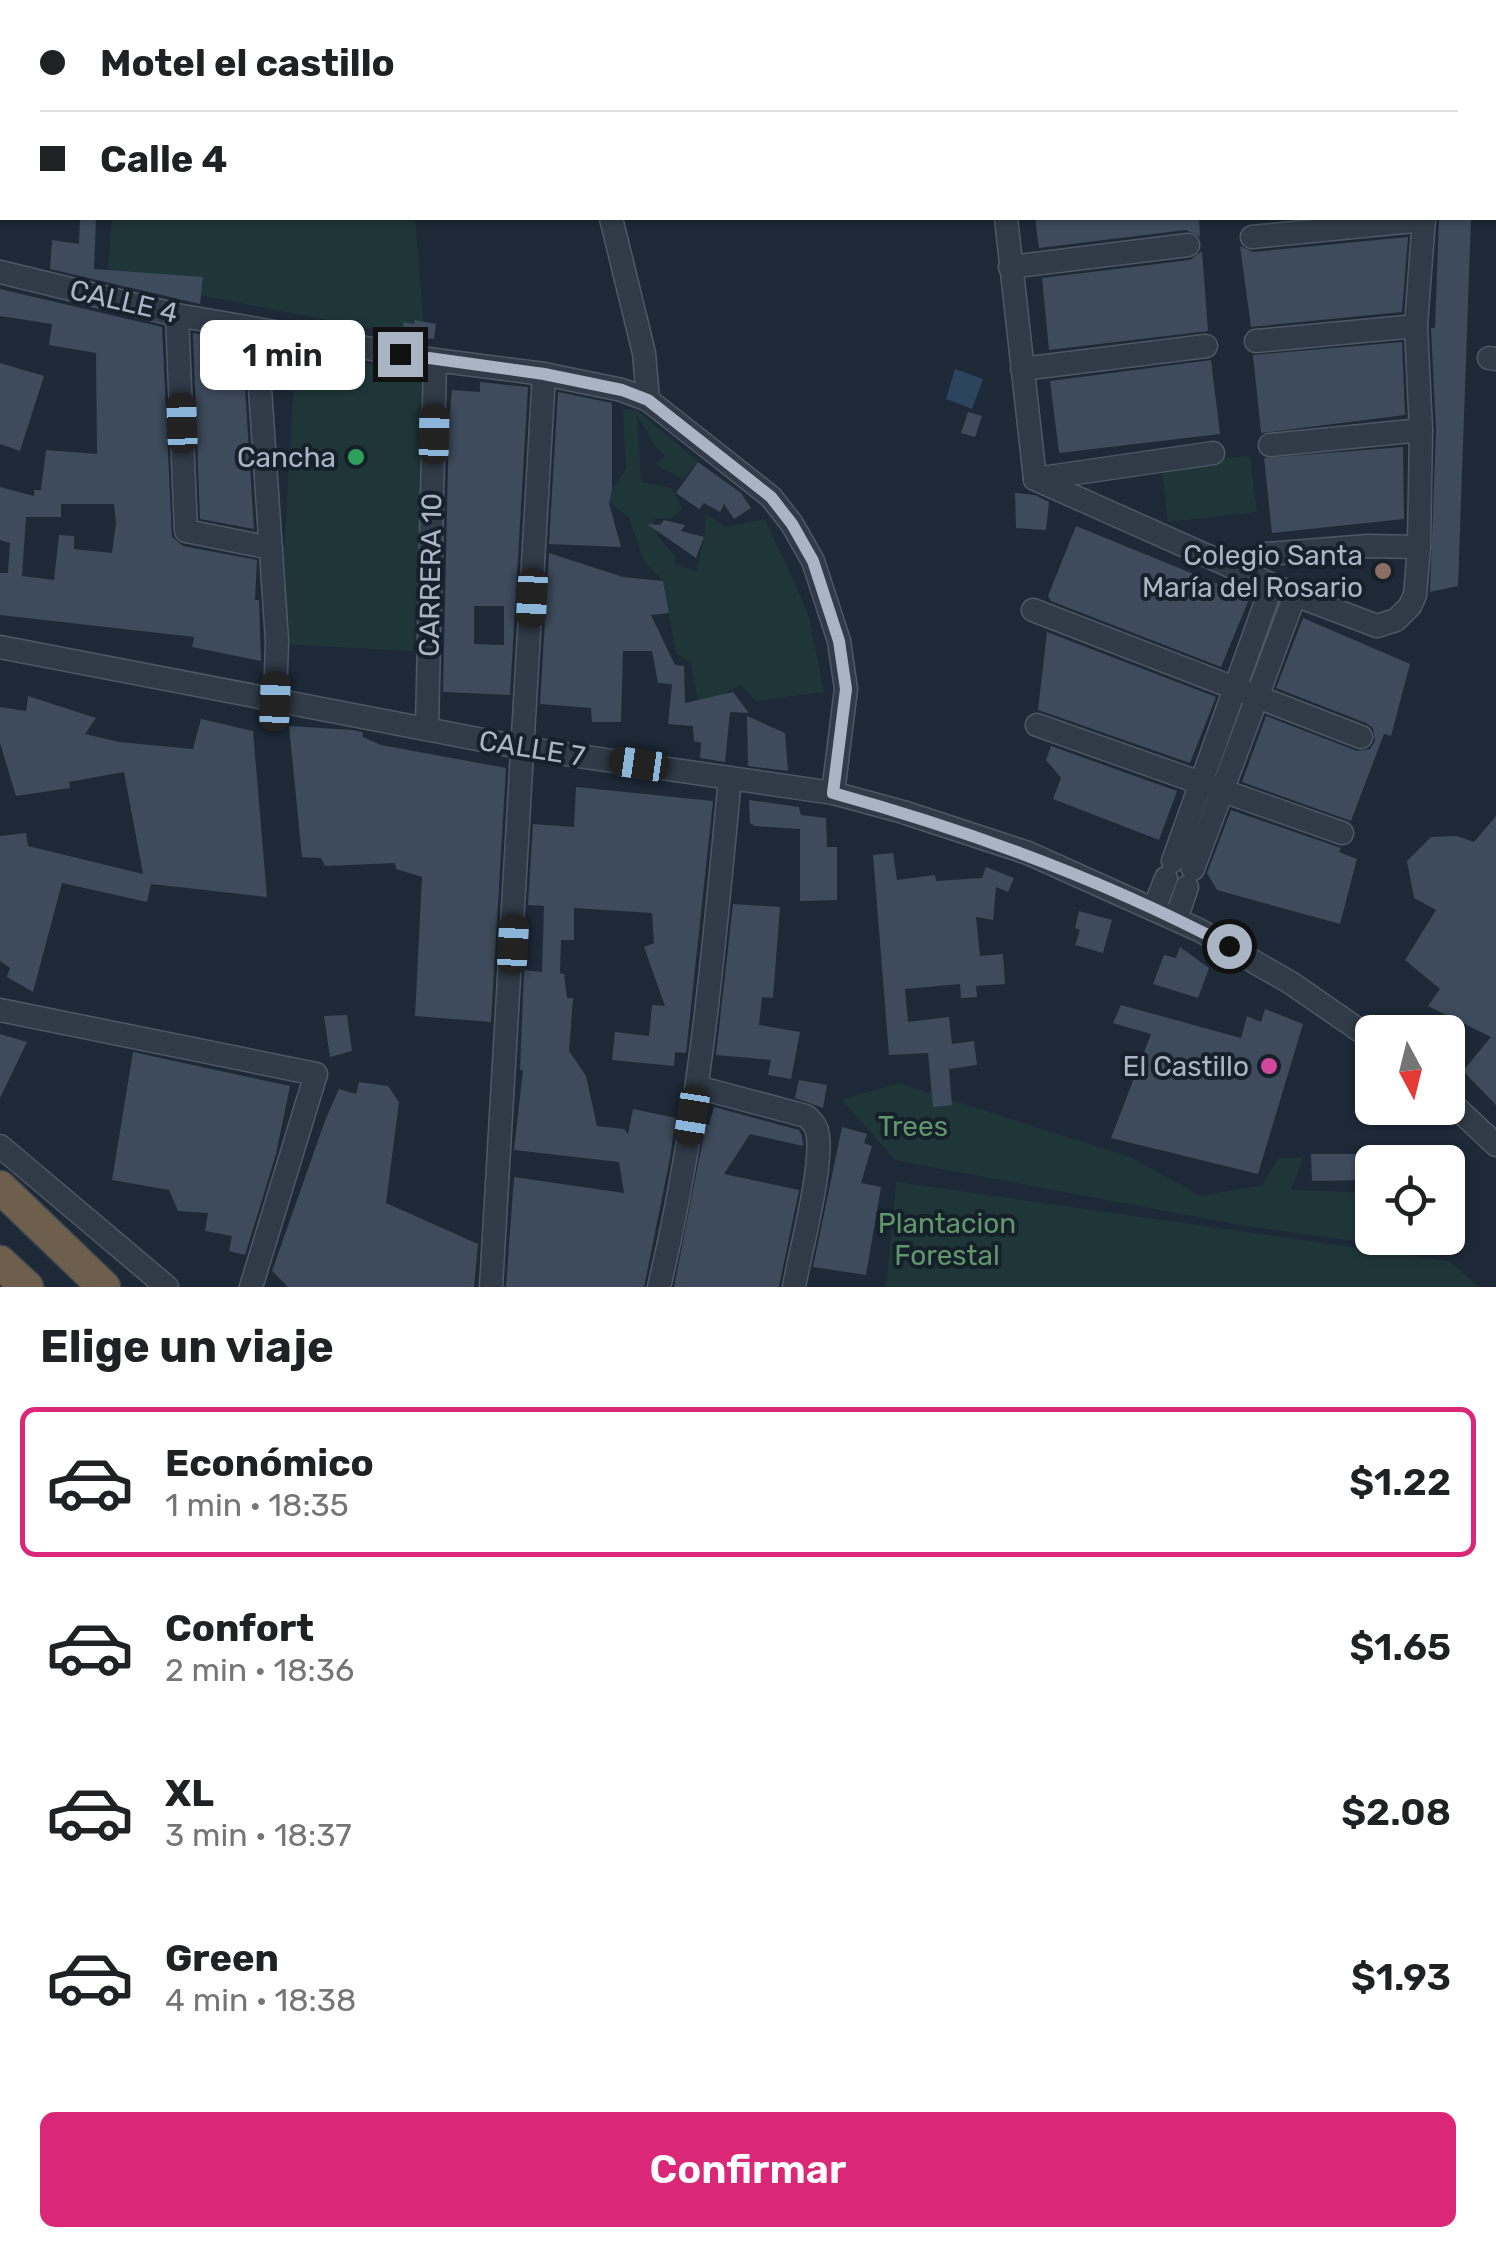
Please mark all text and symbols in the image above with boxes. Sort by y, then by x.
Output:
text: Motel el castillo [100,40,395,86]
text: Calle 4 [100,136,227,182]
street label: CALLE 4 [67,273,181,330]
callout: 1 min [200,319,365,389]
route end [378,332,423,377]
text: 1 min [242,336,323,374]
car [166,392,198,454]
car [418,404,450,464]
place label: Cancha [237,441,336,474]
marker: Cancha [345,446,367,468]
street label: CARRERA 10 [413,493,448,657]
place label: Colegio Santa María del Rosario [1142,539,1363,604]
marker: Colegio Santa María del Rosario [1372,560,1394,582]
car [515,567,549,629]
car [259,670,291,732]
street label: CALLE 7 [477,724,587,773]
car [607,745,671,783]
car [496,913,530,975]
route start [1207,924,1252,969]
north arrow [1355,1015,1465,1125]
map controls [1355,1015,1465,1255]
place label: El Castillo [1123,1050,1249,1083]
marker: El Castillo [1258,1055,1280,1077]
car [672,1084,712,1148]
park label: Trees [878,1110,948,1143]
button: locate [1355,1145,1465,1255]
park label: Plantacion Forestal [878,1207,1016,1272]
text: Elige un viaje [40,1320,334,1373]
icon: car [45,1437,135,1527]
text: Económico [165,1440,374,1486]
text: $1.22 [1349,1459,1451,1505]
text: 1 min · 18:35 [165,1486,349,1524]
icon: car [45,1602,135,1692]
text: Confort [165,1605,314,1651]
text: $1.65 [1349,1624,1451,1670]
text: 2 min · 18:36 [165,1651,354,1689]
icon: car [45,1767,135,1857]
text: XL [165,1770,214,1816]
text: $2.08 [1341,1789,1451,1835]
text: 3 min · 18:37 [165,1816,352,1854]
icon: car [45,1932,135,2022]
text: Green [165,1935,279,1981]
text: $1.93 [1351,1954,1451,2000]
text: 4 min · 18:38 [165,1981,356,2019]
button: Confirmar [40,2112,1456,2227]

